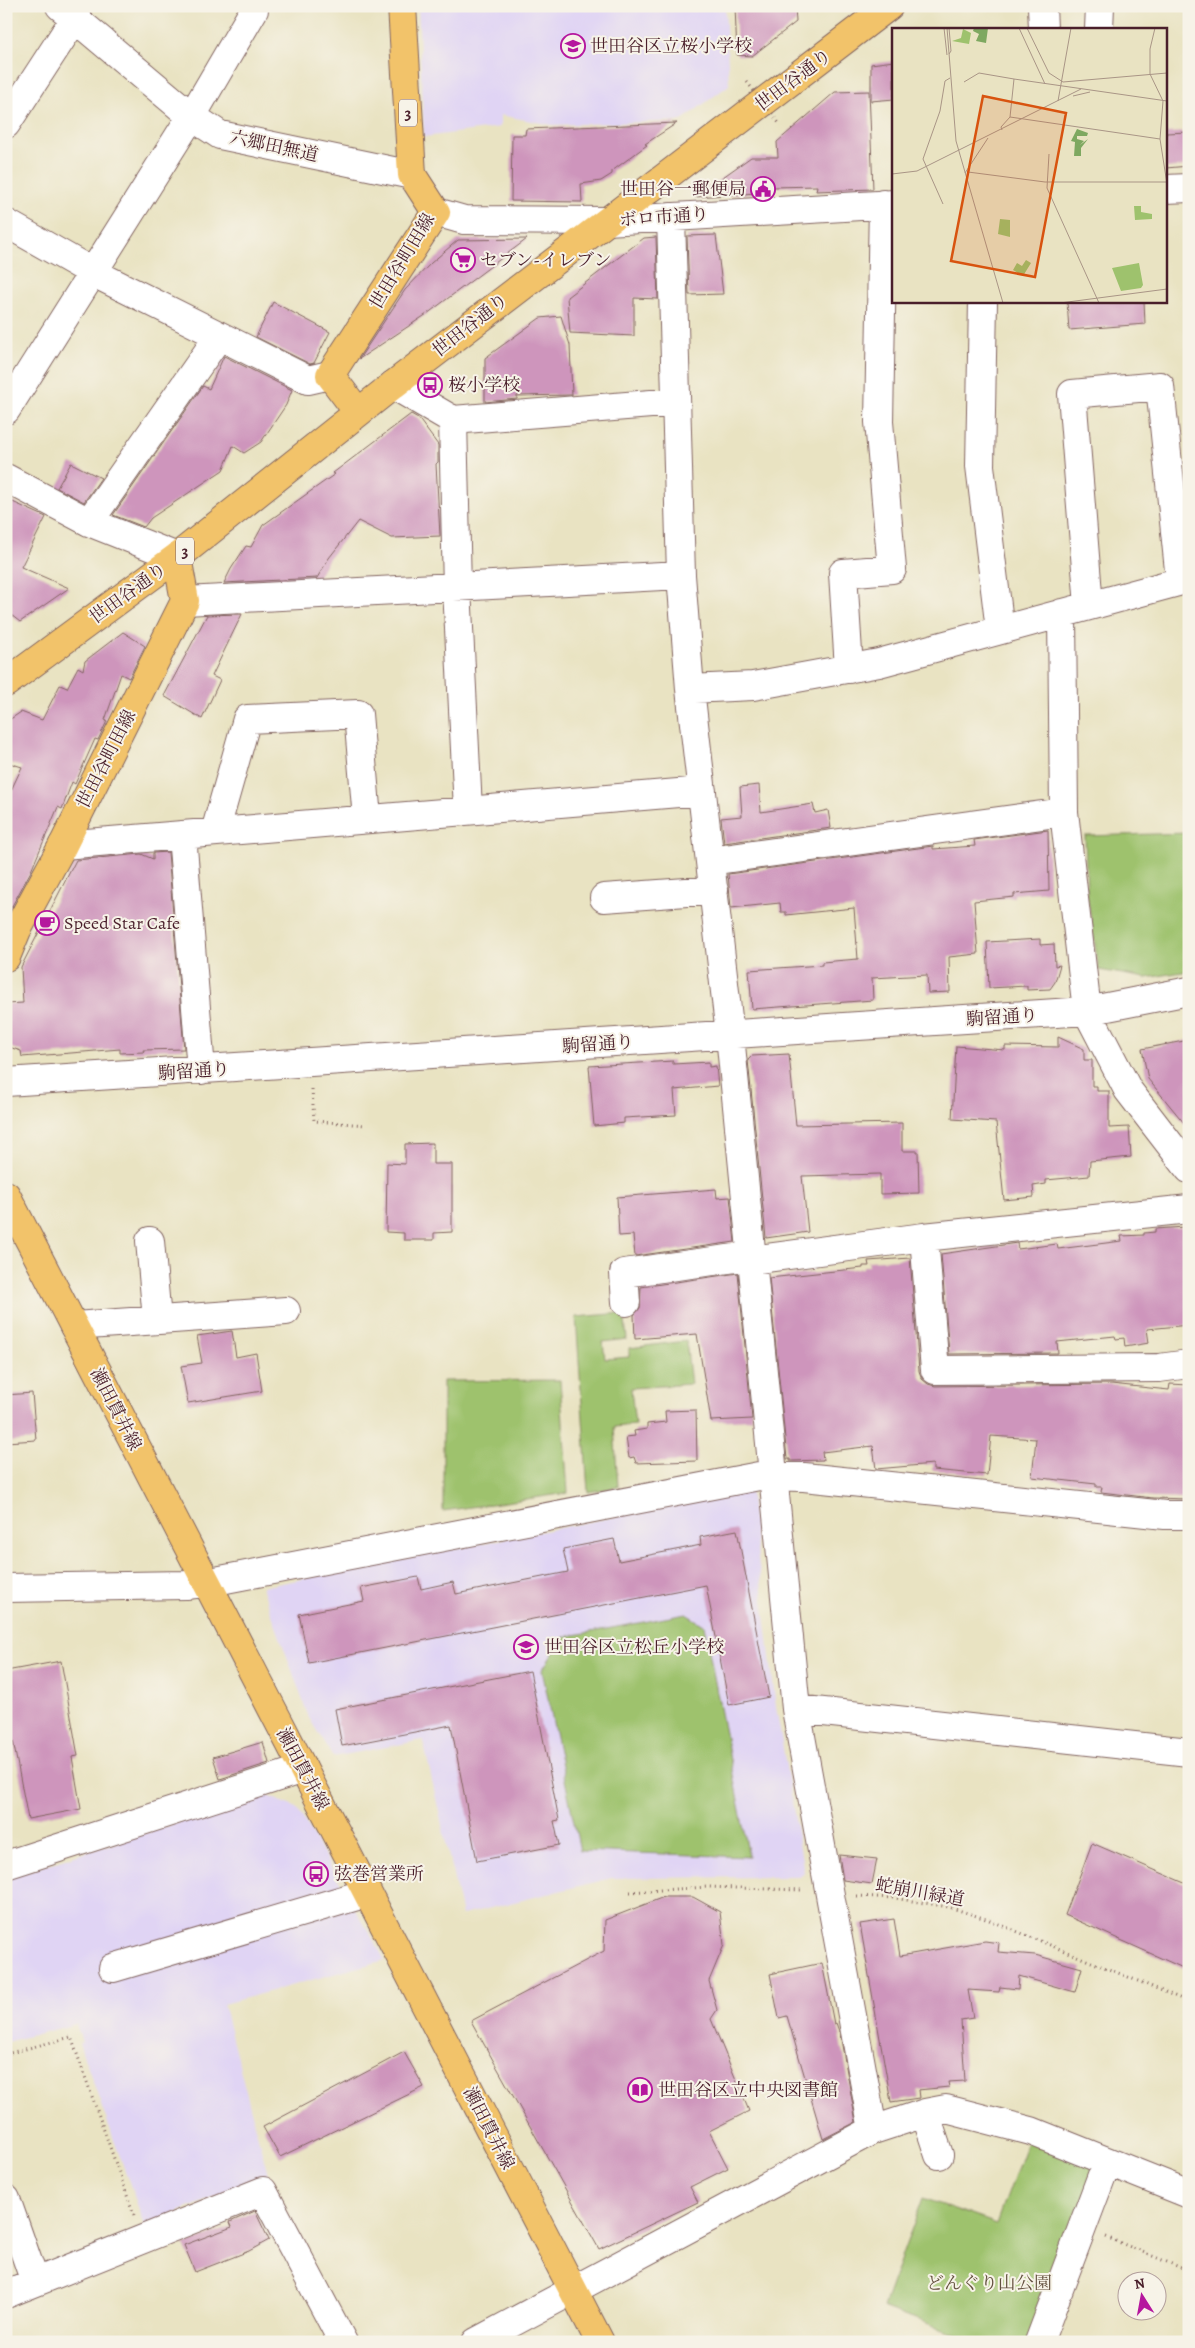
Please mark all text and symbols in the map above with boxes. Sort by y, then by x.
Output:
inset map [892,28,1168,302]
school or university icon: 世田谷区立桜小学校 [560,33,586,59]
place label: 世田谷区立桜小学校 [590,34,752,58]
street label: 世田谷通り [750,43,836,117]
road number: 3 [399,100,417,126]
street label: 六郷田無道 [227,125,321,167]
public building icon: 世田谷一郵便局 [750,176,776,202]
place label: 世田谷一郵便局 [620,177,746,201]
street label: ボロ市通り [618,202,710,232]
street label: 世田谷町田線 [364,209,440,313]
supermarket icon: セブン-イレブン [450,247,476,273]
place label: セブン-イレブン [480,248,611,272]
street label: 世田谷通り [427,288,513,362]
bus stop icon: 桜小学校 [417,372,443,398]
place label: 桜小学校 [448,373,520,397]
road number: 3 [176,538,194,564]
street label: 世田谷通り [85,557,171,629]
street label: 世田谷町田線 [71,705,141,813]
cafe icon: Speed Star Cafe [34,910,60,936]
place label: Speed Star Cafe [64,911,180,935]
street label: 駒留通り [965,1003,1039,1031]
street label: 駒留通り [561,1030,635,1058]
street label: 駒留通り [157,1057,231,1085]
street label: 瀬田貫井線 [85,1363,147,1455]
school or university icon: 世田谷区立松丘小学校 [513,1634,539,1660]
place label: 世田谷区立松丘小学校 [544,1635,724,1659]
street label: 瀬田貫井線 [271,1724,335,1814]
bus stop icon: 弦巻営業所 [303,1861,329,1887]
place label: 弦巻営業所 [334,1862,424,1886]
street label: 蛇崩川緑道 [874,1872,966,1912]
library icon: 世田谷区立中央図書館 [627,2077,653,2103]
place label: 世田谷区立中央図書館 [658,2078,838,2102]
street label: 瀬田貫井線 [458,2082,520,2174]
north arrow [1118,2270,1168,2320]
park label: どんぐり山公園 [926,2271,1052,2295]
text: N [1133,2273,1146,2294]

